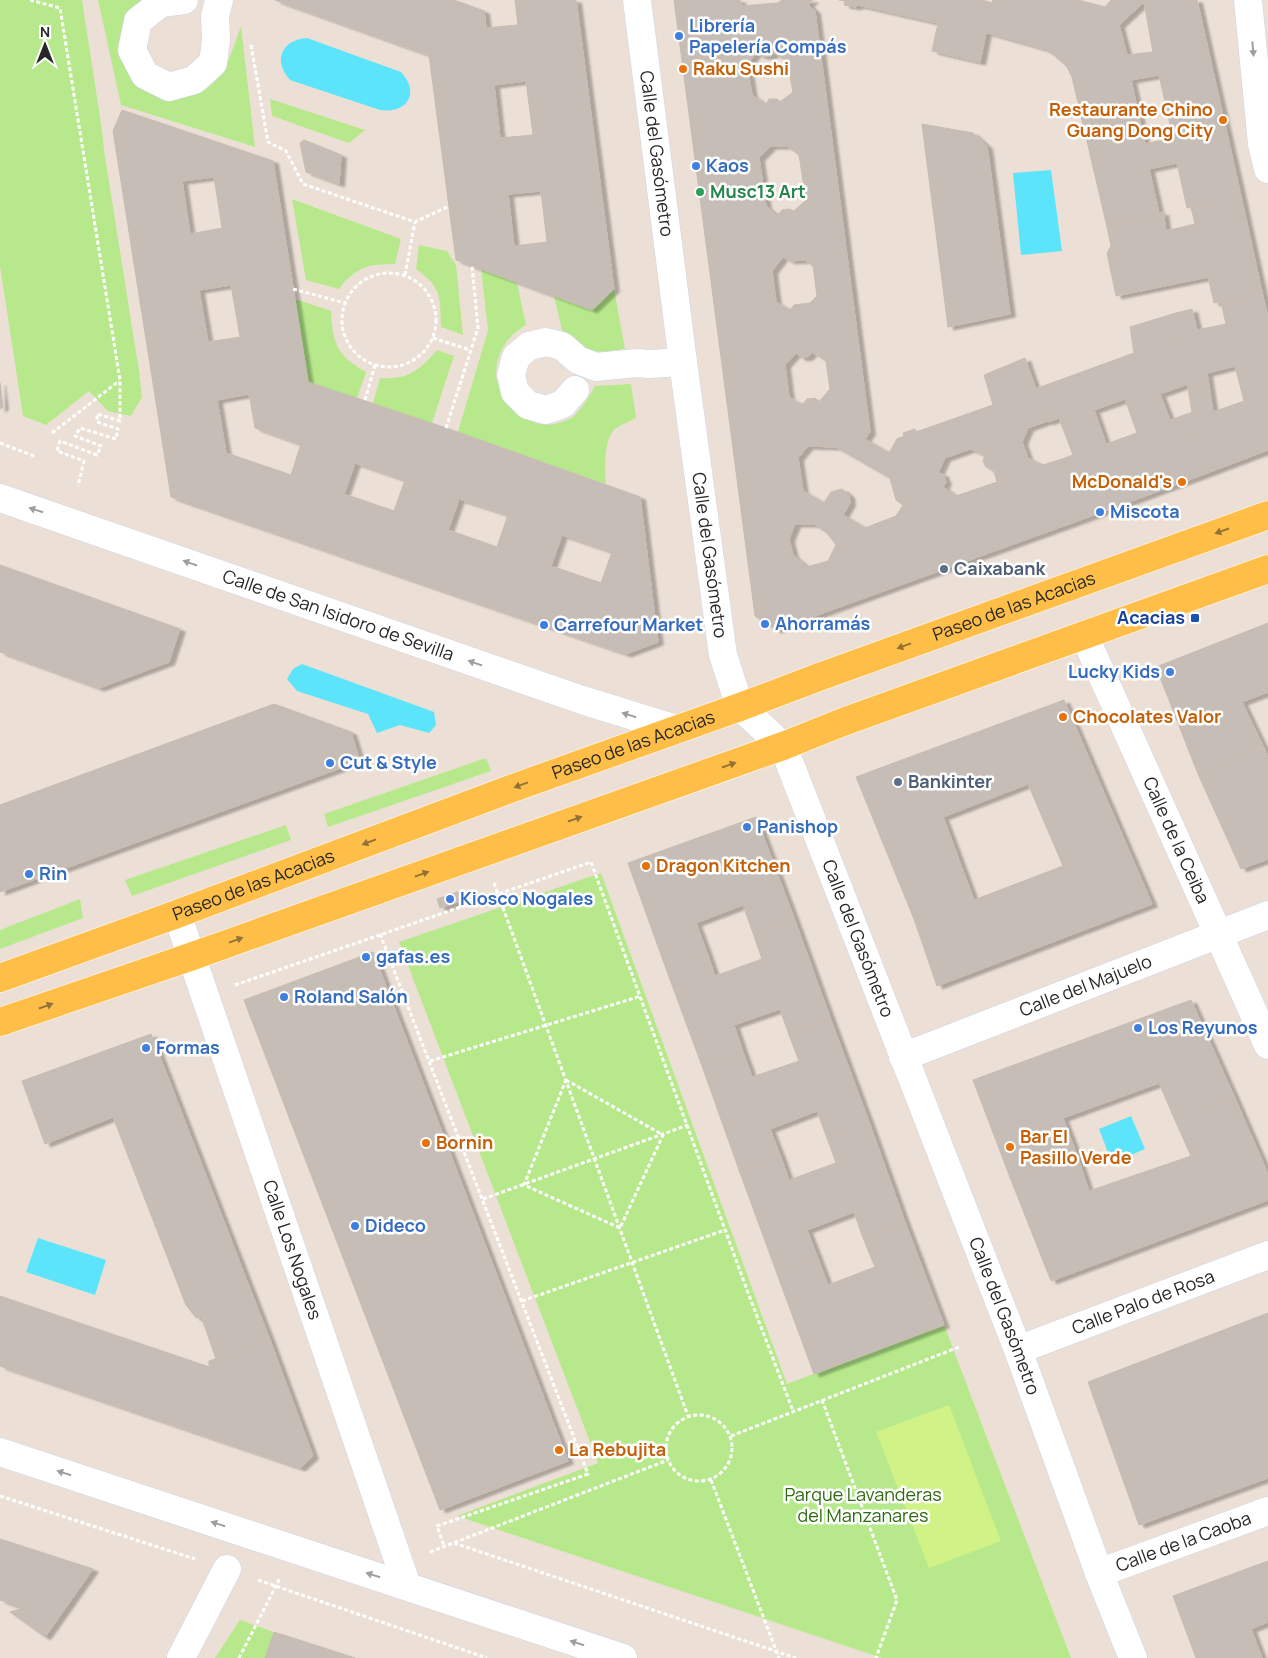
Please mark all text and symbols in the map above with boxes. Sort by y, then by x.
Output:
place label: Librería Papelería Compás [689,13,847,58]
north arrow [20,20,70,70]
text: N [40,22,50,41]
marker: Librería Papelería Compás [673,30,685,42]
one-way arrow [1249,41,1257,57]
place label: Raku Sushi [693,56,789,80]
marker: Raku Sushi [677,63,689,75]
street label: Calle del Gasómetro [635,69,680,238]
place label: Restaurante Chino Guang Dong City [1049,97,1213,142]
marker: Restaurante Chino Guang Dong City [1217,114,1229,126]
place label: Kaos [706,153,749,177]
marker: Kaos [690,160,702,172]
place label: Musc13 Art [710,179,806,203]
marker: Musc13 Art [694,186,706,198]
place label: McDonald's [1072,469,1172,493]
street label: Calle del Gasómetro [687,471,734,640]
marker: McDonald's [1176,476,1188,488]
place label: Miscota [1110,499,1180,523]
one-way arrow [29,506,44,514]
marker: Miscota [1094,506,1106,518]
one-way arrow [1214,527,1229,535]
place label: Caixabank [954,556,1046,580]
one-way arrow [182,559,197,567]
street label: Calle de San Isidoro de Sevilla [220,563,457,666]
marker: Caixabank [938,563,950,575]
street label: Paseo de las Acacias [929,565,1098,646]
place label: Acacias [1117,605,1185,629]
place label: Ahorramás [775,611,871,635]
place label: Carrefour Market [554,612,703,636]
marker: Acacias [1189,612,1201,624]
marker: Ahorramás [759,618,771,630]
marker: Carrefour Market [538,619,550,631]
one-way arrow [897,643,912,650]
one-way arrow [468,659,483,666]
place label: Lucky Kids [1068,659,1160,683]
marker: Lucky Kids [1164,666,1176,678]
street label: Paseo de las Acacias [548,704,718,784]
place label: Chocolates Valor [1073,704,1221,728]
one-way arrow [622,710,637,718]
marker: Chocolates Valor [1057,711,1069,723]
place label: Cut & Style [340,750,437,774]
marker: Cut & Style [324,757,336,769]
one-way arrow [721,761,736,769]
place label: Bankinter [908,769,992,793]
street label: Calle de la Ceiba [1138,773,1216,907]
marker: Bankinter [892,776,904,788]
one-way arrow [514,782,529,789]
place label: Panishop [757,814,838,838]
one-way arrow [568,815,583,823]
marker: Panishop [741,821,753,833]
one-way arrow [361,838,376,846]
street label: Paseo de las Acacias [169,843,338,926]
place label: Dragon Kitchen [656,853,790,877]
street label: Calle del Gasómetro [817,856,900,1020]
marker: Dragon Kitchen [640,860,652,872]
place label: Rin [39,861,67,885]
marker: Rin [23,868,35,880]
one-way arrow [415,870,430,877]
place label: Kiosco Nogales [460,886,594,910]
marker: Kiosco Nogales [444,893,456,905]
one-way arrow [229,936,244,944]
place label: gafas.es [376,944,450,968]
street label: Calle del Majuelo [1016,948,1155,1022]
marker: gafas.es [360,951,372,963]
place label: Roland Salón [294,984,408,1008]
marker: Roland Salón [278,991,290,1003]
one-way arrow [39,1002,54,1010]
place label: Los Reyunos [1148,1015,1258,1039]
marker: Los Reyunos [1132,1022,1144,1034]
place label: Formas [156,1035,220,1059]
marker: Formas [140,1042,152,1054]
place label: Bar El Pasillo Verde [1020,1124,1132,1169]
place label: Bornin [436,1130,493,1154]
marker: Bornin [420,1137,432,1149]
marker: Bar El Pasillo Verde [1004,1141,1016,1153]
street label: Calle Los Nogales [258,1177,328,1323]
place label: Dideco [365,1213,426,1237]
marker: Dideco [349,1220,361,1232]
street label: Calle del Gasómetro [964,1233,1046,1398]
street label: Calle Palo de Rosa [1068,1264,1218,1339]
place label: La Rebujita [569,1437,666,1461]
marker: La Rebujita [553,1444,565,1456]
one-way arrow [56,1469,71,1477]
park label: Parque Lavanderas del Manzanares [784,1482,942,1527]
street label: Calle de la Caoba [1112,1505,1254,1577]
one-way arrow [211,1520,226,1527]
one-way arrow [365,1570,380,1578]
one-way arrow [569,1638,584,1646]

